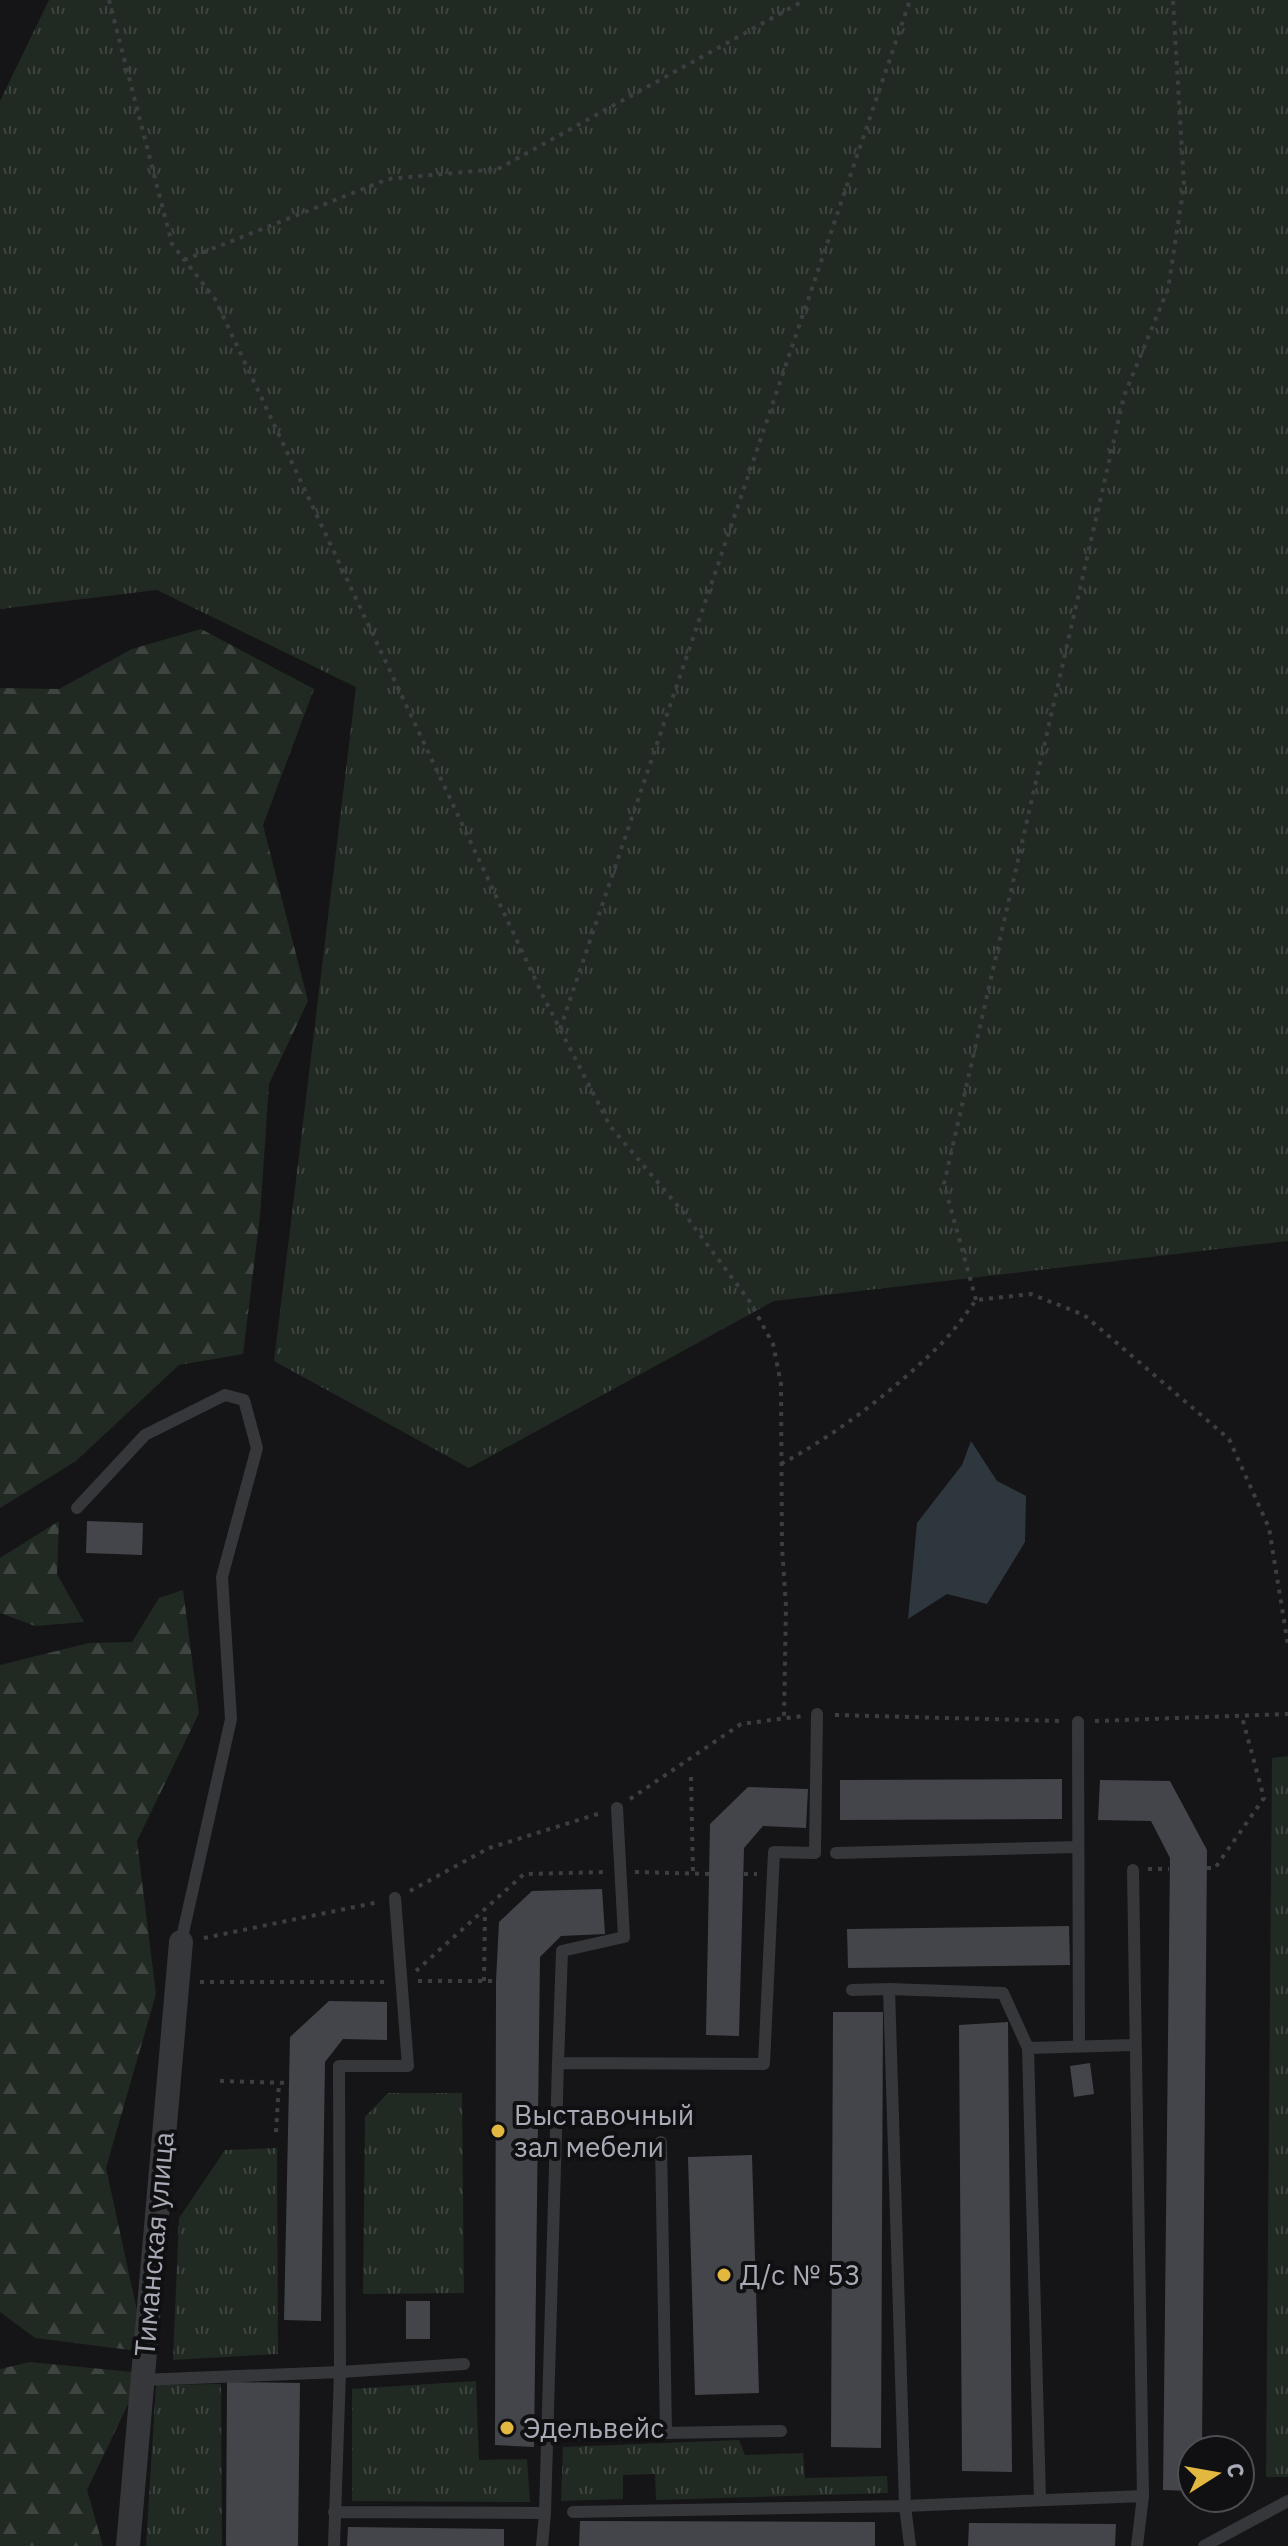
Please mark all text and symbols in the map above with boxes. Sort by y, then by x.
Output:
place label: Выставочный зал мебели [514,2096,694,2165]
marker: Выставочный зал мебели [489,2122,507,2140]
street label: Тиманская улица [125,2130,182,2358]
place label: Д/с № 53 [740,2256,861,2293]
marker: Д/с № 53 [715,2266,733,2284]
place label: Эдельвейс [523,2409,664,2446]
marker: Эдельвейс [498,2419,516,2437]
north arrow [1176,2434,1256,2514]
text: С [1221,2460,1252,2480]

